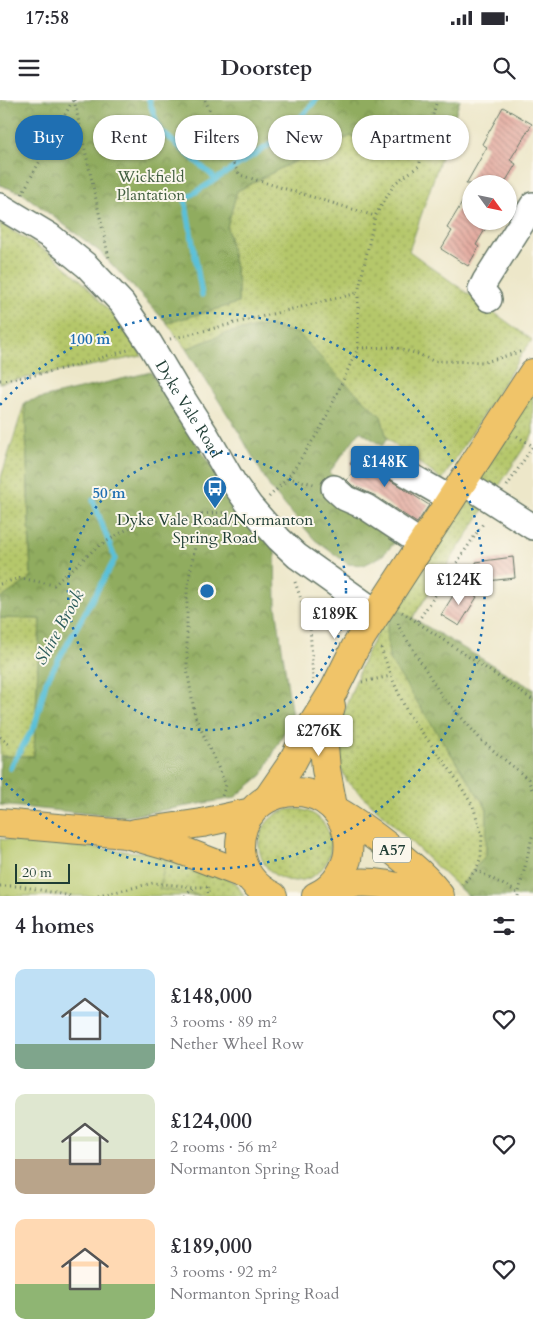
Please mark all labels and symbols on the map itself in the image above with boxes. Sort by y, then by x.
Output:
park label: Wickfield Plantation [117,166,185,206]
north arrow [462,175,518,230]
text: 100 m [70,329,111,349]
street label: Dyke Vale Road [150,356,227,462]
pin: £148K [350,446,420,488]
bus stop icon: Dyke Vale Road/Normanton Spring Road [202,475,228,509]
text: 50 m [92,483,126,503]
place label: Dyke Vale Road/Normanton Spring Road [117,509,313,549]
pin: £124K [424,564,494,606]
centre of rings [198,582,216,600]
water label: Shire Brook [28,585,90,669]
pin: £189K [300,598,370,640]
pin: £276K [284,714,354,757]
road number: A57 [373,838,411,862]
scale bar [15,861,70,884]

